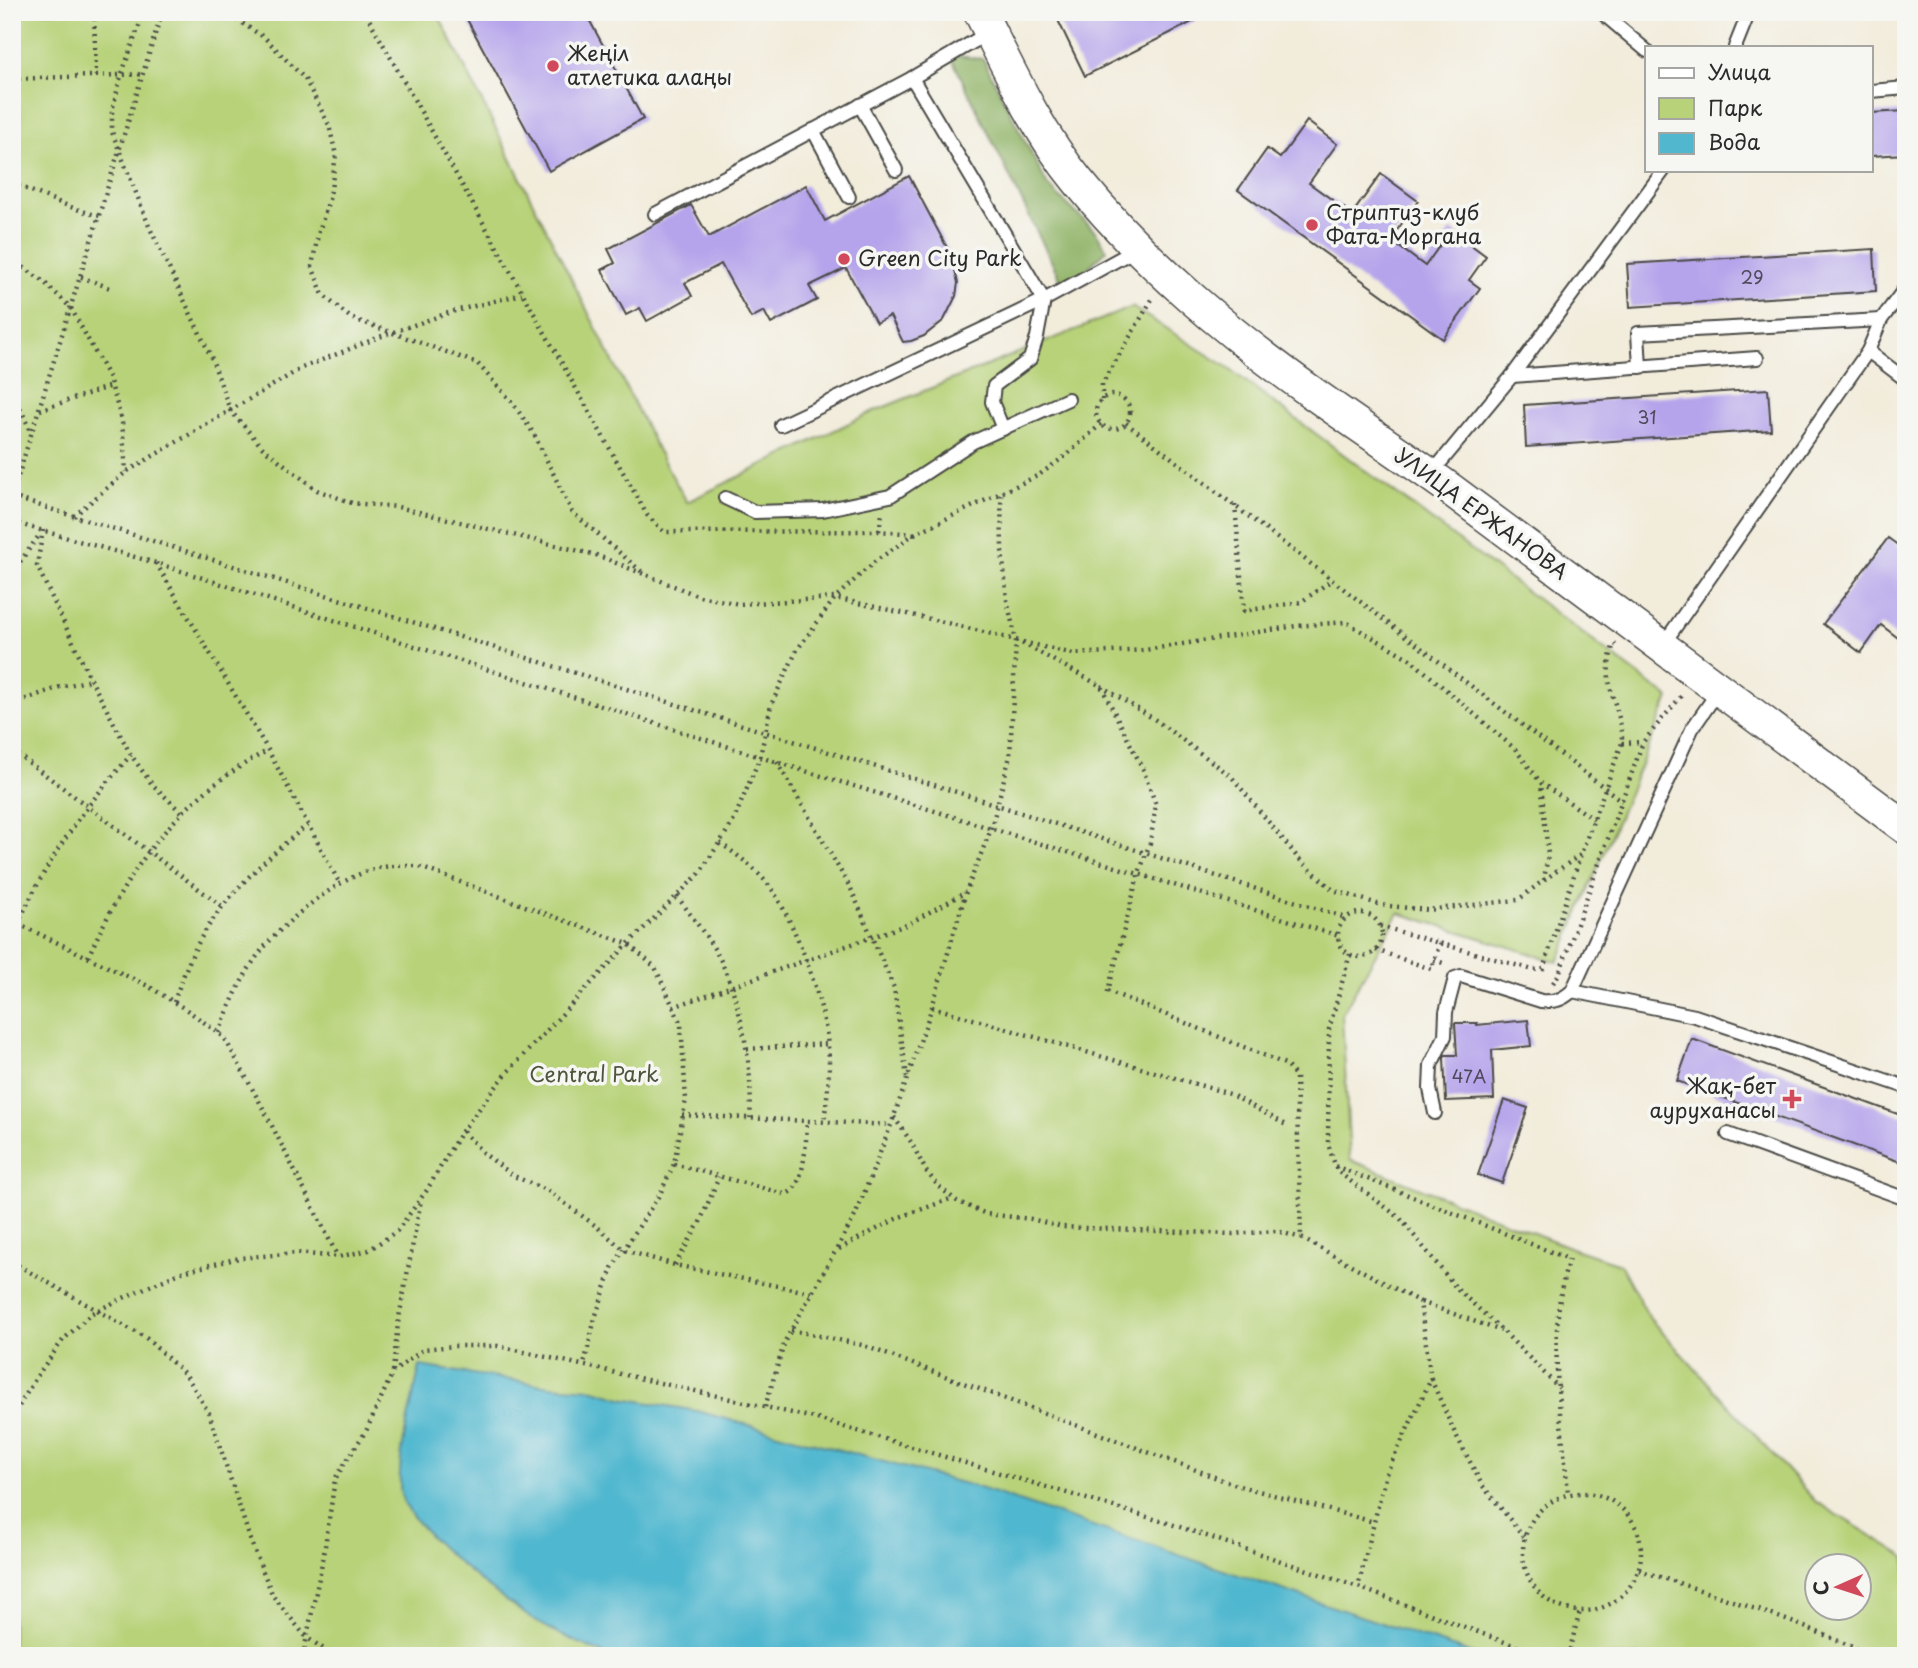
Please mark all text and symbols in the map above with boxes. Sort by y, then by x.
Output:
place label: Жеңіл атлетика алаңы [567,36,732,92]
legend [1645,46,1872,172]
text: Улица [1708,55,1771,87]
marker: Жеңіл атлетика алаңы [545,58,561,74]
text: Парк [1708,91,1763,123]
text: Вода [1708,125,1760,157]
place label: Стриптиз-клуб Фата-Моргана [1326,195,1482,251]
marker: Стриптиз-клуб Фата-Моргана [1304,217,1320,233]
place label: Green City Park [858,241,1022,273]
marker: Green City Park [836,251,852,267]
house number: 29 [1741,263,1763,290]
house number: 31 [1638,403,1656,430]
street label: УЛИЦА ЕРЖАНОВА [1389,438,1576,586]
park label: Central Park [529,1057,659,1089]
house number: 47A [1452,1062,1486,1089]
place label: Жақ-бет ауруханасы [1650,1069,1777,1125]
marker: Жақ-бет ауруханасы [1782,1089,1802,1109]
north arrow [1802,1552,1872,1622]
text: С [1806,1580,1834,1596]

